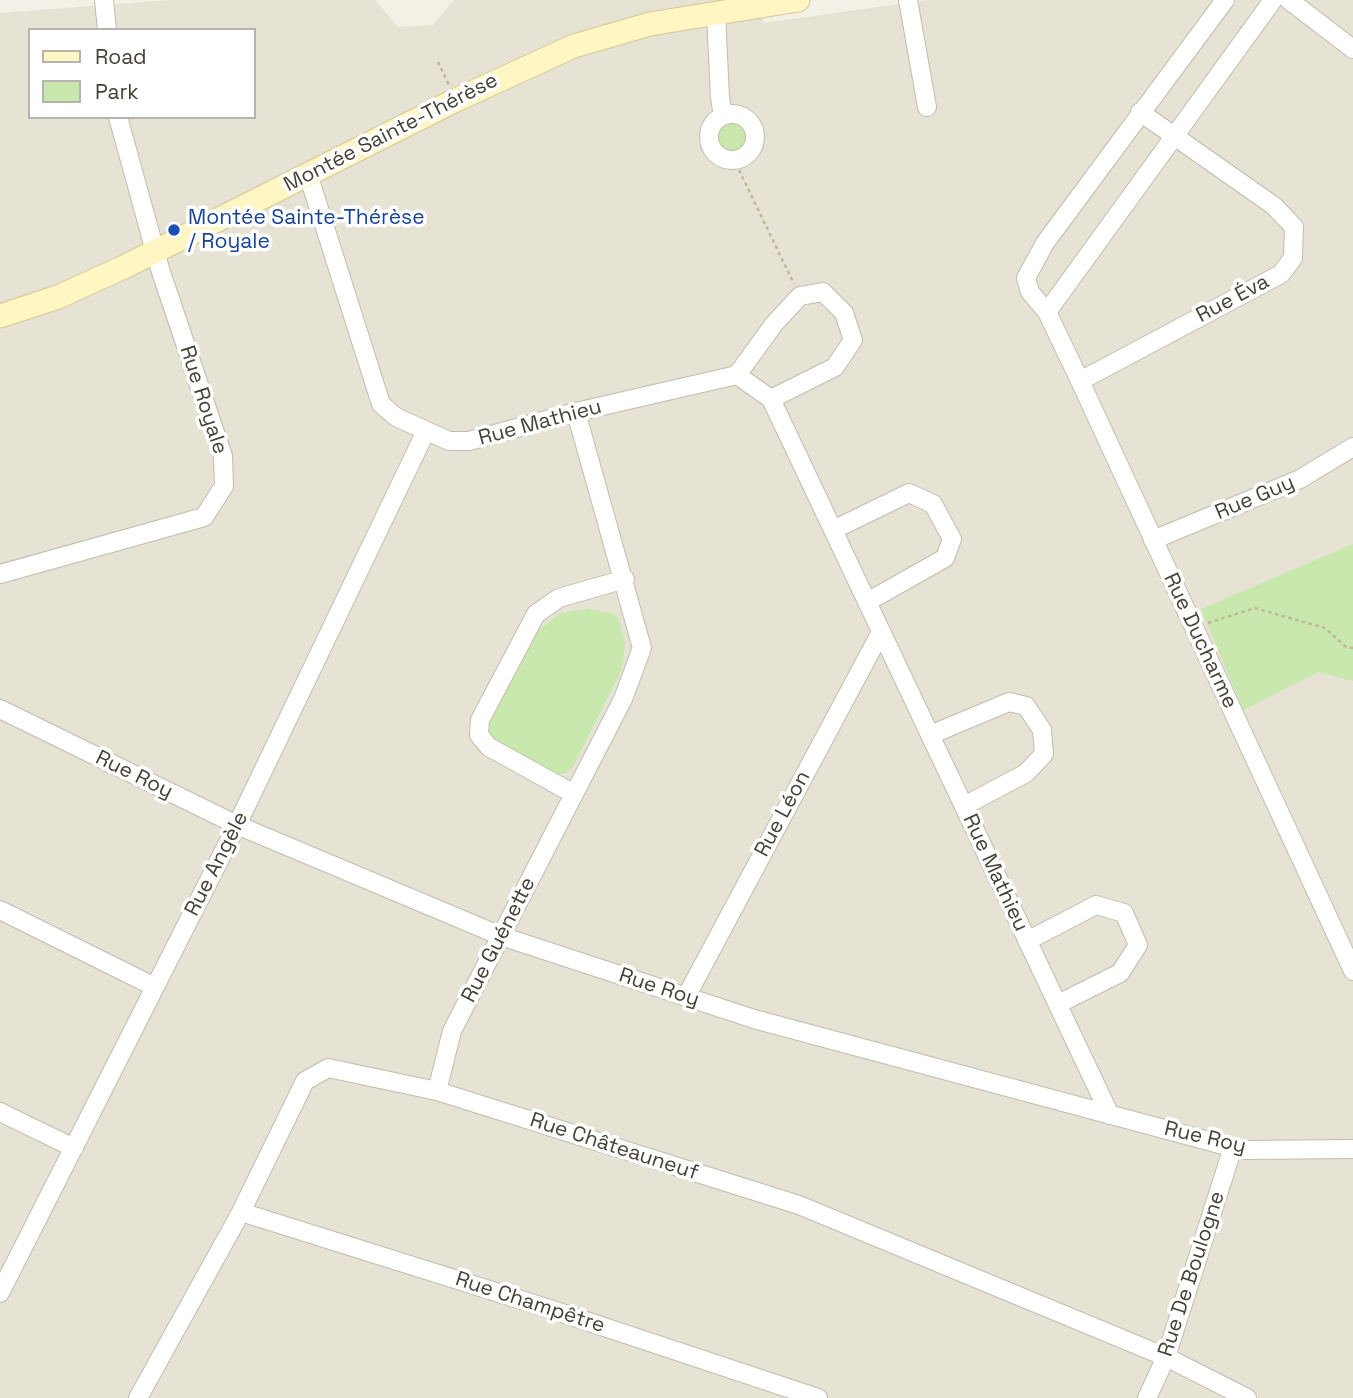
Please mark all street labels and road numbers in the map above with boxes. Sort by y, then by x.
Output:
street label: Montée Sainte-Thérèse [280,68,502,198]
street label: Rue Éva [1192,269,1274,329]
street label: Rue Royale [174,343,232,457]
street label: Rue Mathieu [476,394,604,452]
street label: Rue Guy [1212,470,1298,526]
street label: Rue Ducharme [1158,569,1242,713]
street label: Rue Roy [91,745,177,805]
street label: Rue Léon [750,767,816,861]
street label: Rue Angèle [180,808,254,920]
street label: Rue Mathieu [957,810,1033,936]
street label: Rue Guénette [457,873,541,1007]
street label: Rue Roy [616,963,702,1013]
street label: Rue Châteauneuf [527,1108,701,1186]
street label: Rue Roy [1162,1116,1248,1160]
street label: Rue De Boulogne [1153,1188,1231,1360]
street label: Rue Champêtre [452,1267,608,1339]

